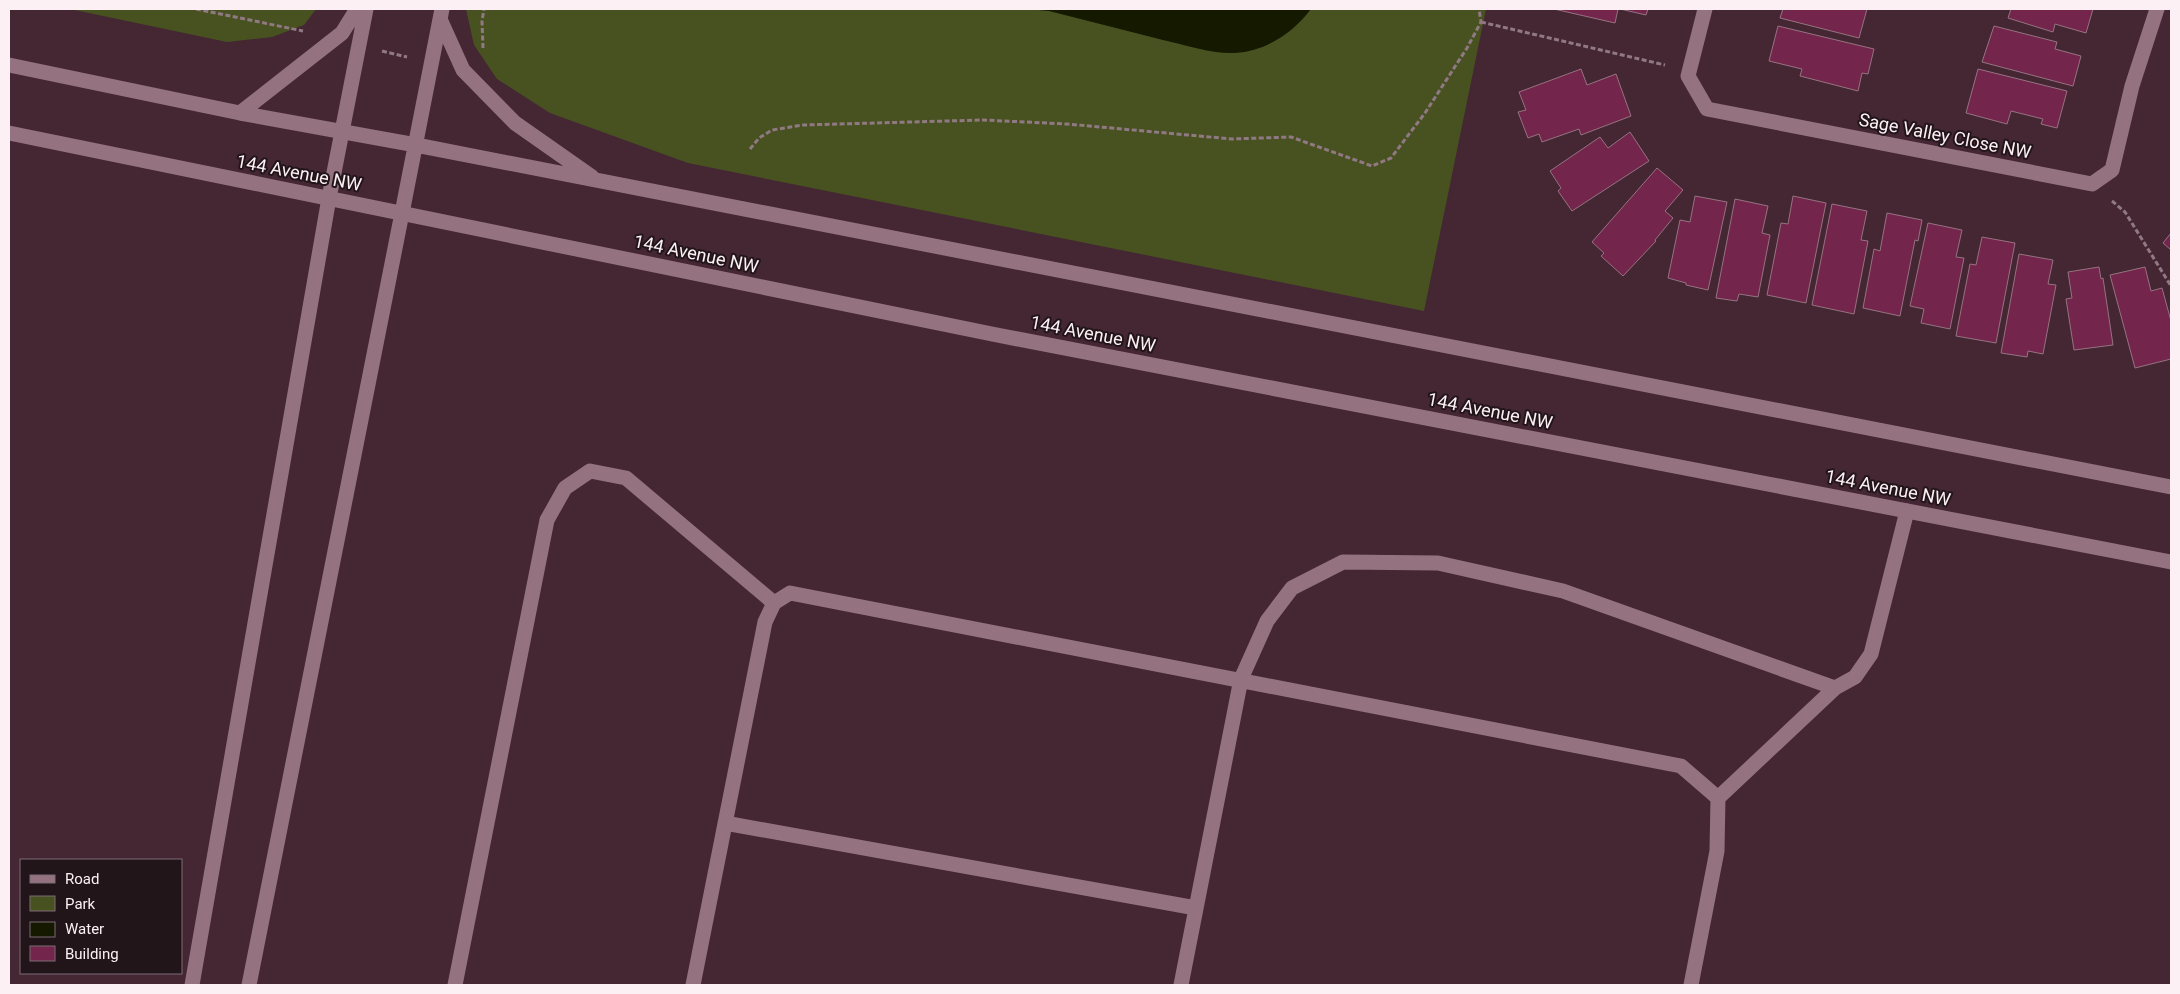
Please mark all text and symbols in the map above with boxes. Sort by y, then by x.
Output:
street label: Sage Valley Close NW [1857,108,2033,163]
street label: 144 Avenue NW [235,150,363,195]
street label: 144 Avenue NW [632,230,760,277]
street label: 144 Avenue NW [1029,311,1157,356]
street label: 144 Avenue NW [1426,388,1554,433]
street label: 144 Avenue NW [1824,465,1952,510]
legend [20,859,182,974]
text: Road [65,870,99,888]
text: Park [65,895,96,913]
text: Water [65,920,104,938]
text: Building [65,945,119,963]

